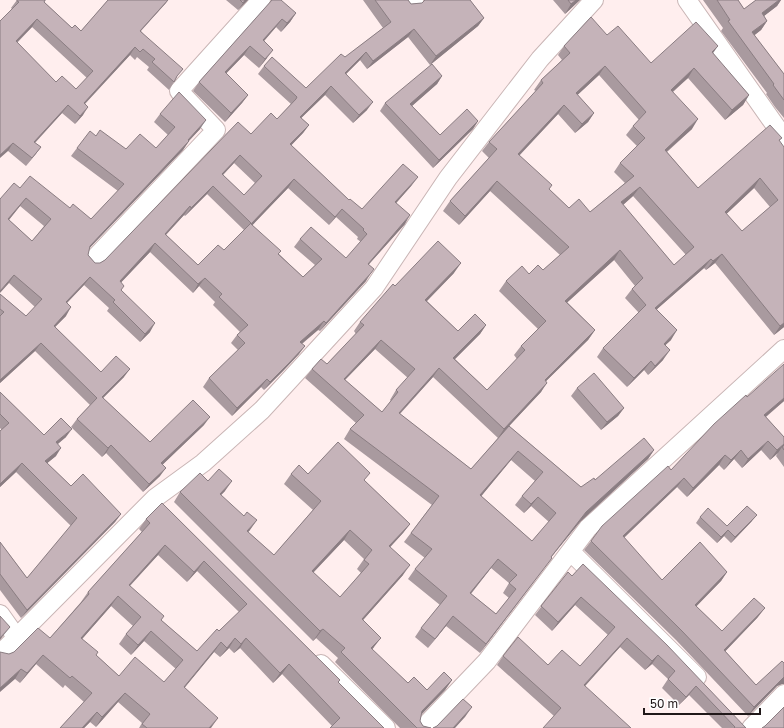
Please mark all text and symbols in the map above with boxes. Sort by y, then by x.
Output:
scale bar [644,690,760,716]
text: 50 m [650,696,678,711]

